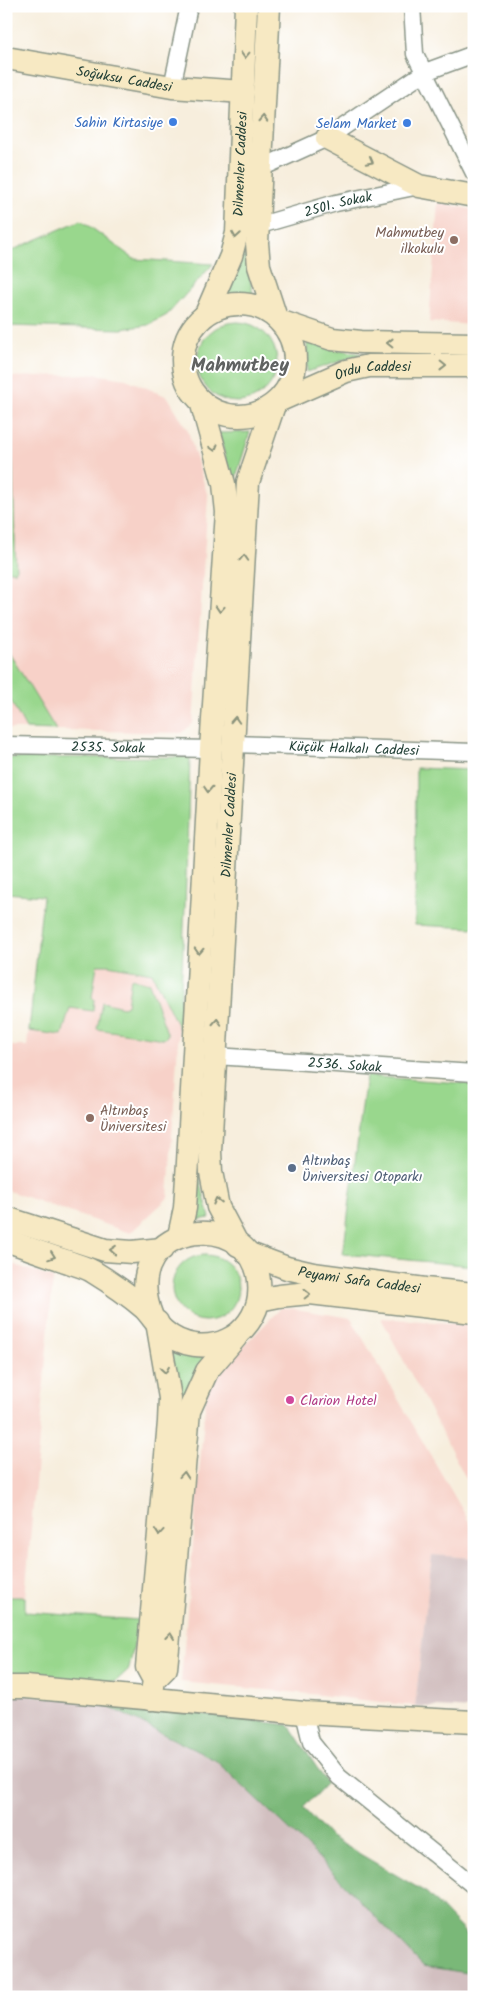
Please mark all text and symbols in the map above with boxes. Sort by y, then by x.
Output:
one-way arrow [239,51,250,59]
street label: Soğuksu Caddesi [75,60,174,99]
street label: Dilmenler Caddesi [228,110,254,217]
place label: Sahin Kirtasiye [75,112,164,134]
place label: Selam Market [316,113,398,135]
one-way arrow [258,115,269,123]
marker: Sahin Kirtasiye [167,116,179,128]
marker: Selam Market [401,117,413,129]
one-way arrow [365,155,374,165]
street label: 2501. Sokak [301,186,375,224]
place label: Mahmutbey ilkokulu [375,222,444,260]
one-way arrow [231,230,241,239]
marker: Mahmutbey ilkokulu [448,234,460,246]
one-way arrow [386,338,394,348]
district label: Mahmutbey [191,351,289,381]
street label: Ordu Caddesi [331,356,411,387]
one-way arrow [439,360,447,371]
one-way arrow [208,444,219,453]
one-way arrow [239,553,250,561]
one-way arrow [215,605,226,613]
one-way arrow [230,716,241,724]
street label: 2535. Sokak [71,736,145,760]
street label: Küçük Halkalı Caddesi [289,736,420,762]
street label: Dilmenler Caddesi [216,771,244,878]
one-way arrow [203,785,214,793]
one-way arrow [194,947,205,955]
one-way arrow [212,1018,223,1026]
street label: 2536. Sokak [307,1052,383,1079]
place label: Altınbaş Üniversitesi [100,1100,167,1138]
marker: Altınbaş Üniversitesi [84,1112,96,1124]
place label: Altınbaş Üniversitesi Otoparkı [302,1150,423,1188]
marker: Altınbaş Üniversitesi Otoparkı [286,1162,298,1174]
one-way arrow [212,1196,223,1205]
one-way arrow [109,1245,117,1256]
one-way arrow [47,1251,56,1261]
street label: Peyami Safa Caddesi [296,1261,422,1300]
one-way arrow [304,1289,311,1299]
one-way arrow [160,1366,170,1375]
place label: Clarion Hotel [300,1390,377,1412]
marker: Clarion Hotel [284,1394,296,1406]
one-way arrow [178,1470,189,1478]
one-way arrow [153,1528,164,1536]
one-way arrow [164,1632,175,1640]

